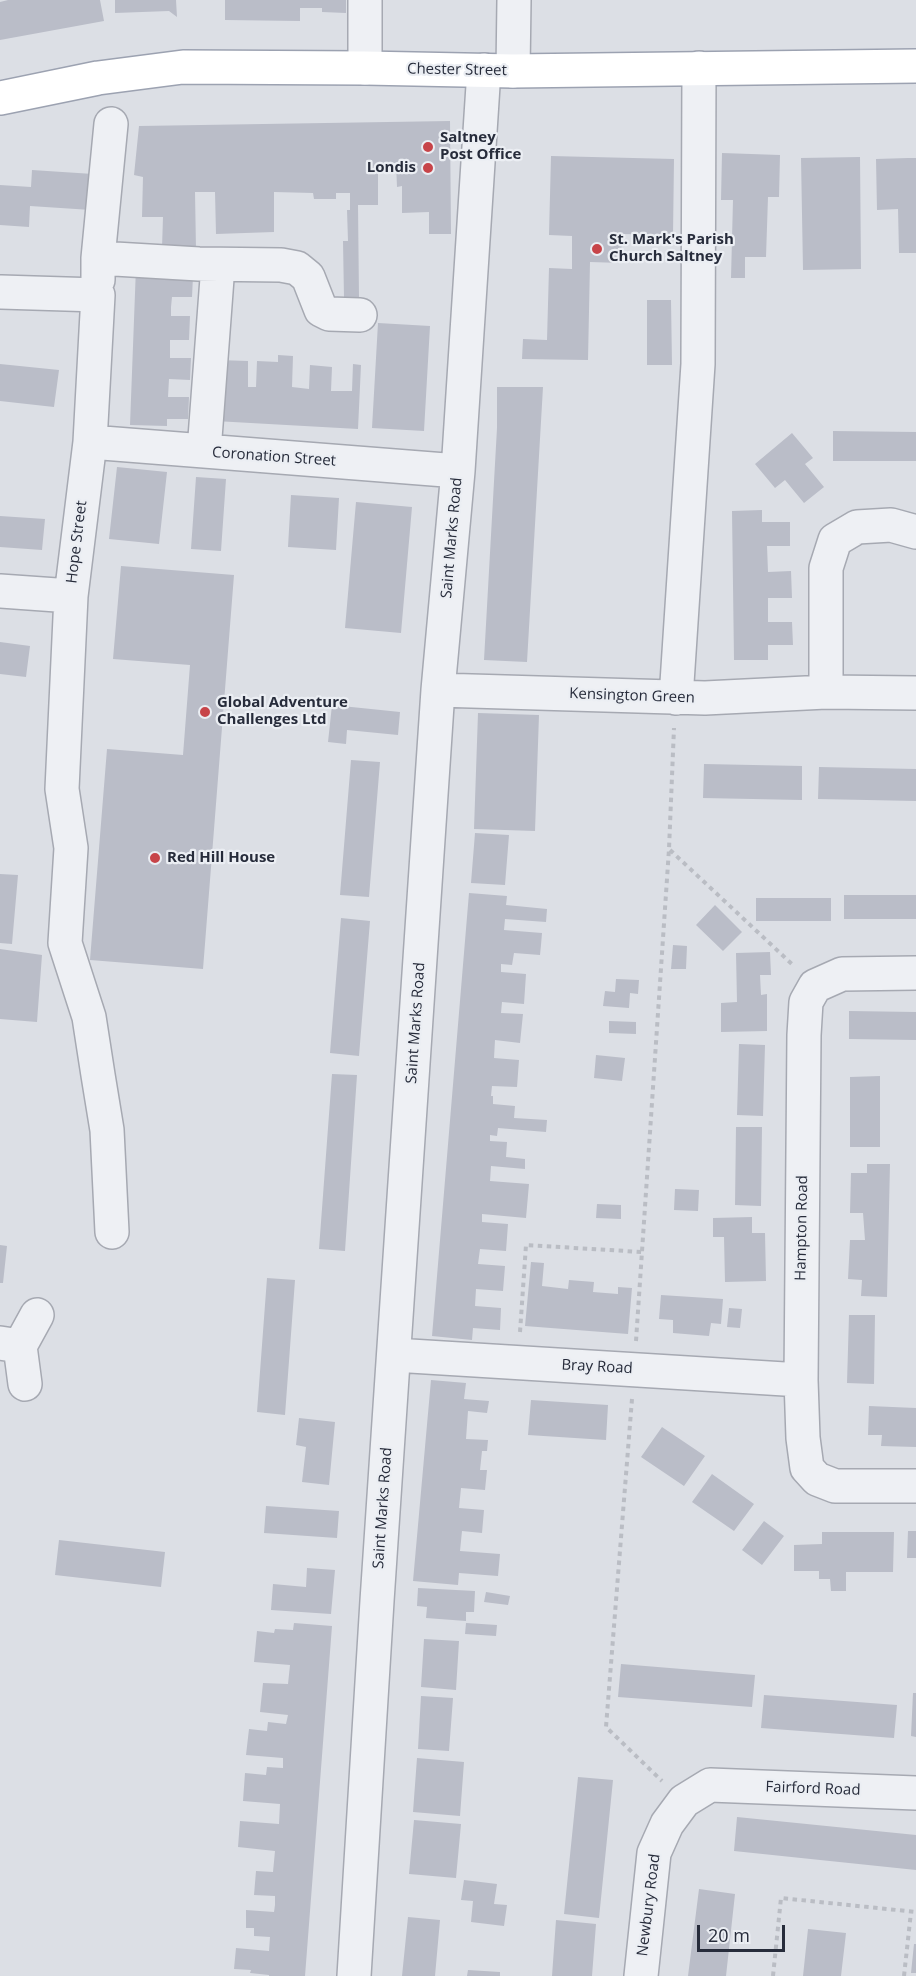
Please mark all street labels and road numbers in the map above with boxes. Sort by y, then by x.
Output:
street label: Chester Street [407,60,507,80]
street label: Coronation Street [211,444,337,470]
street label: Saint Marks Road [438,477,466,599]
street label: Hope Street [63,499,91,585]
street label: Kensington Green [569,685,695,707]
street label: Saint Marks Road [403,962,429,1084]
street label: Hampton Road [792,1175,812,1281]
street label: Bray Road [561,1356,633,1378]
street label: Saint Marks Road [370,1447,396,1569]
street label: Fairford Road [765,1778,861,1800]
street label: Newbury Road [634,1853,664,1957]

